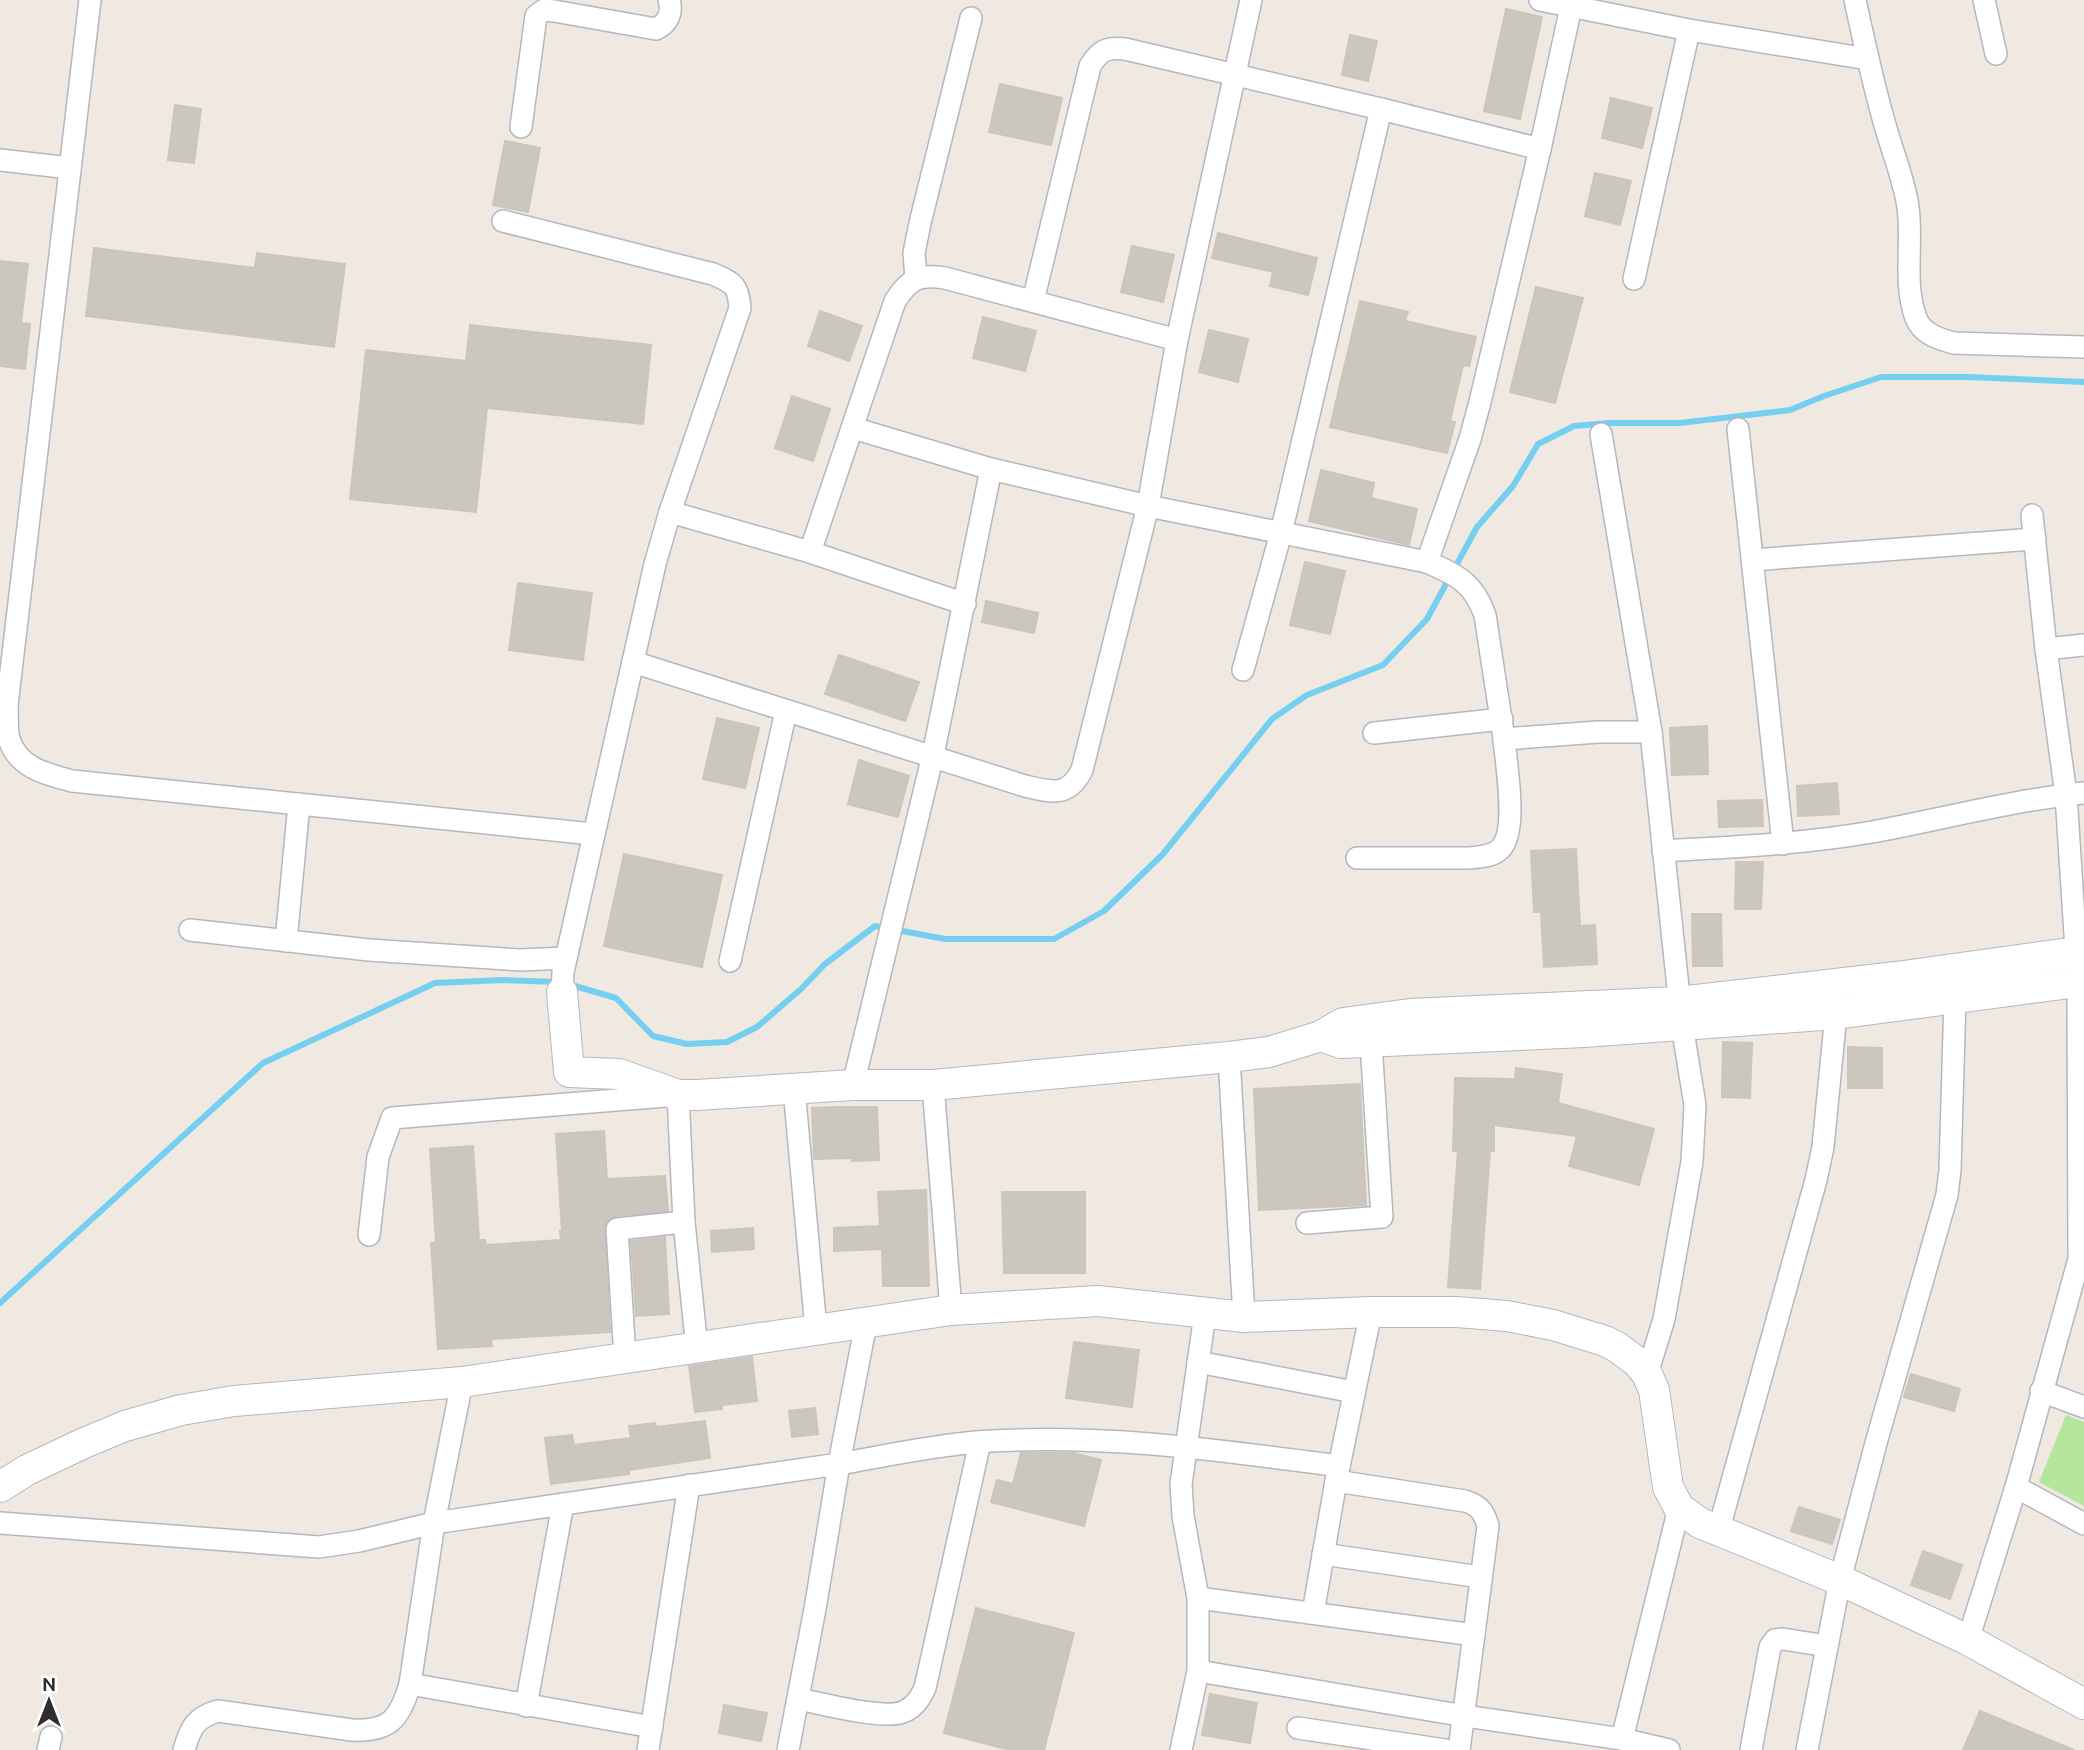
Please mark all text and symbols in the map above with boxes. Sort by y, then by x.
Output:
north arrow [14,1666,84,1736]
text: N [42,1673,56,1695]

